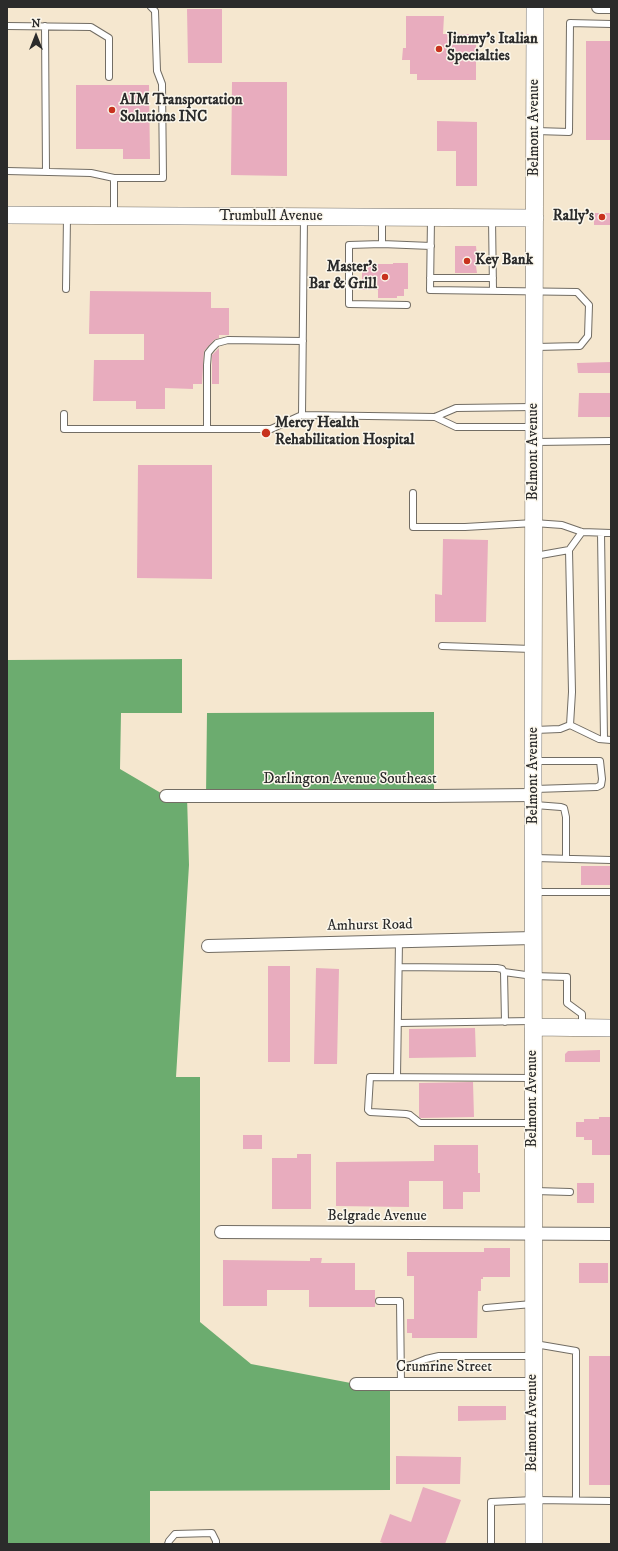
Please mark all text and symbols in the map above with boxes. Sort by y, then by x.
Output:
north arrow [16,16,56,56]
text: N [31,17,41,31]
place label: Jimmy's Italian Specialties [447,31,538,66]
marker: Jimmy's Italian Specialties [434,44,444,54]
street label: Belmont Avenue [526,79,544,177]
place label: AIM Transportation Solutions INC [120,92,243,127]
marker: AIM Transportation Solutions INC [107,105,117,115]
street label: Trumbull Avenue [219,208,323,226]
place label: Rally's [553,208,594,226]
marker: Rally's [597,212,607,222]
place label: Key Bank [475,252,533,270]
marker: Key Bank [462,256,472,266]
place label: Master's Bar & Grill [309,259,377,294]
marker: Master's Bar & Grill [380,272,390,282]
street label: Belmont Avenue [525,403,543,501]
place label: Mercy Health Rehabilitation Hospital [275,415,414,450]
marker: Mercy Health Rehabilitation Hospital [260,427,272,439]
street label: Belmont Avenue [525,727,543,825]
street label: Darlington Avenue Southeast [263,771,437,789]
street label: Amhurst Road [327,916,413,936]
street label: Belmont Avenue [524,1050,542,1148]
street label: Belgrade Avenue [327,1208,427,1226]
street label: Crumrine Street [396,1359,492,1377]
street label: Belmont Avenue [524,1374,542,1472]

